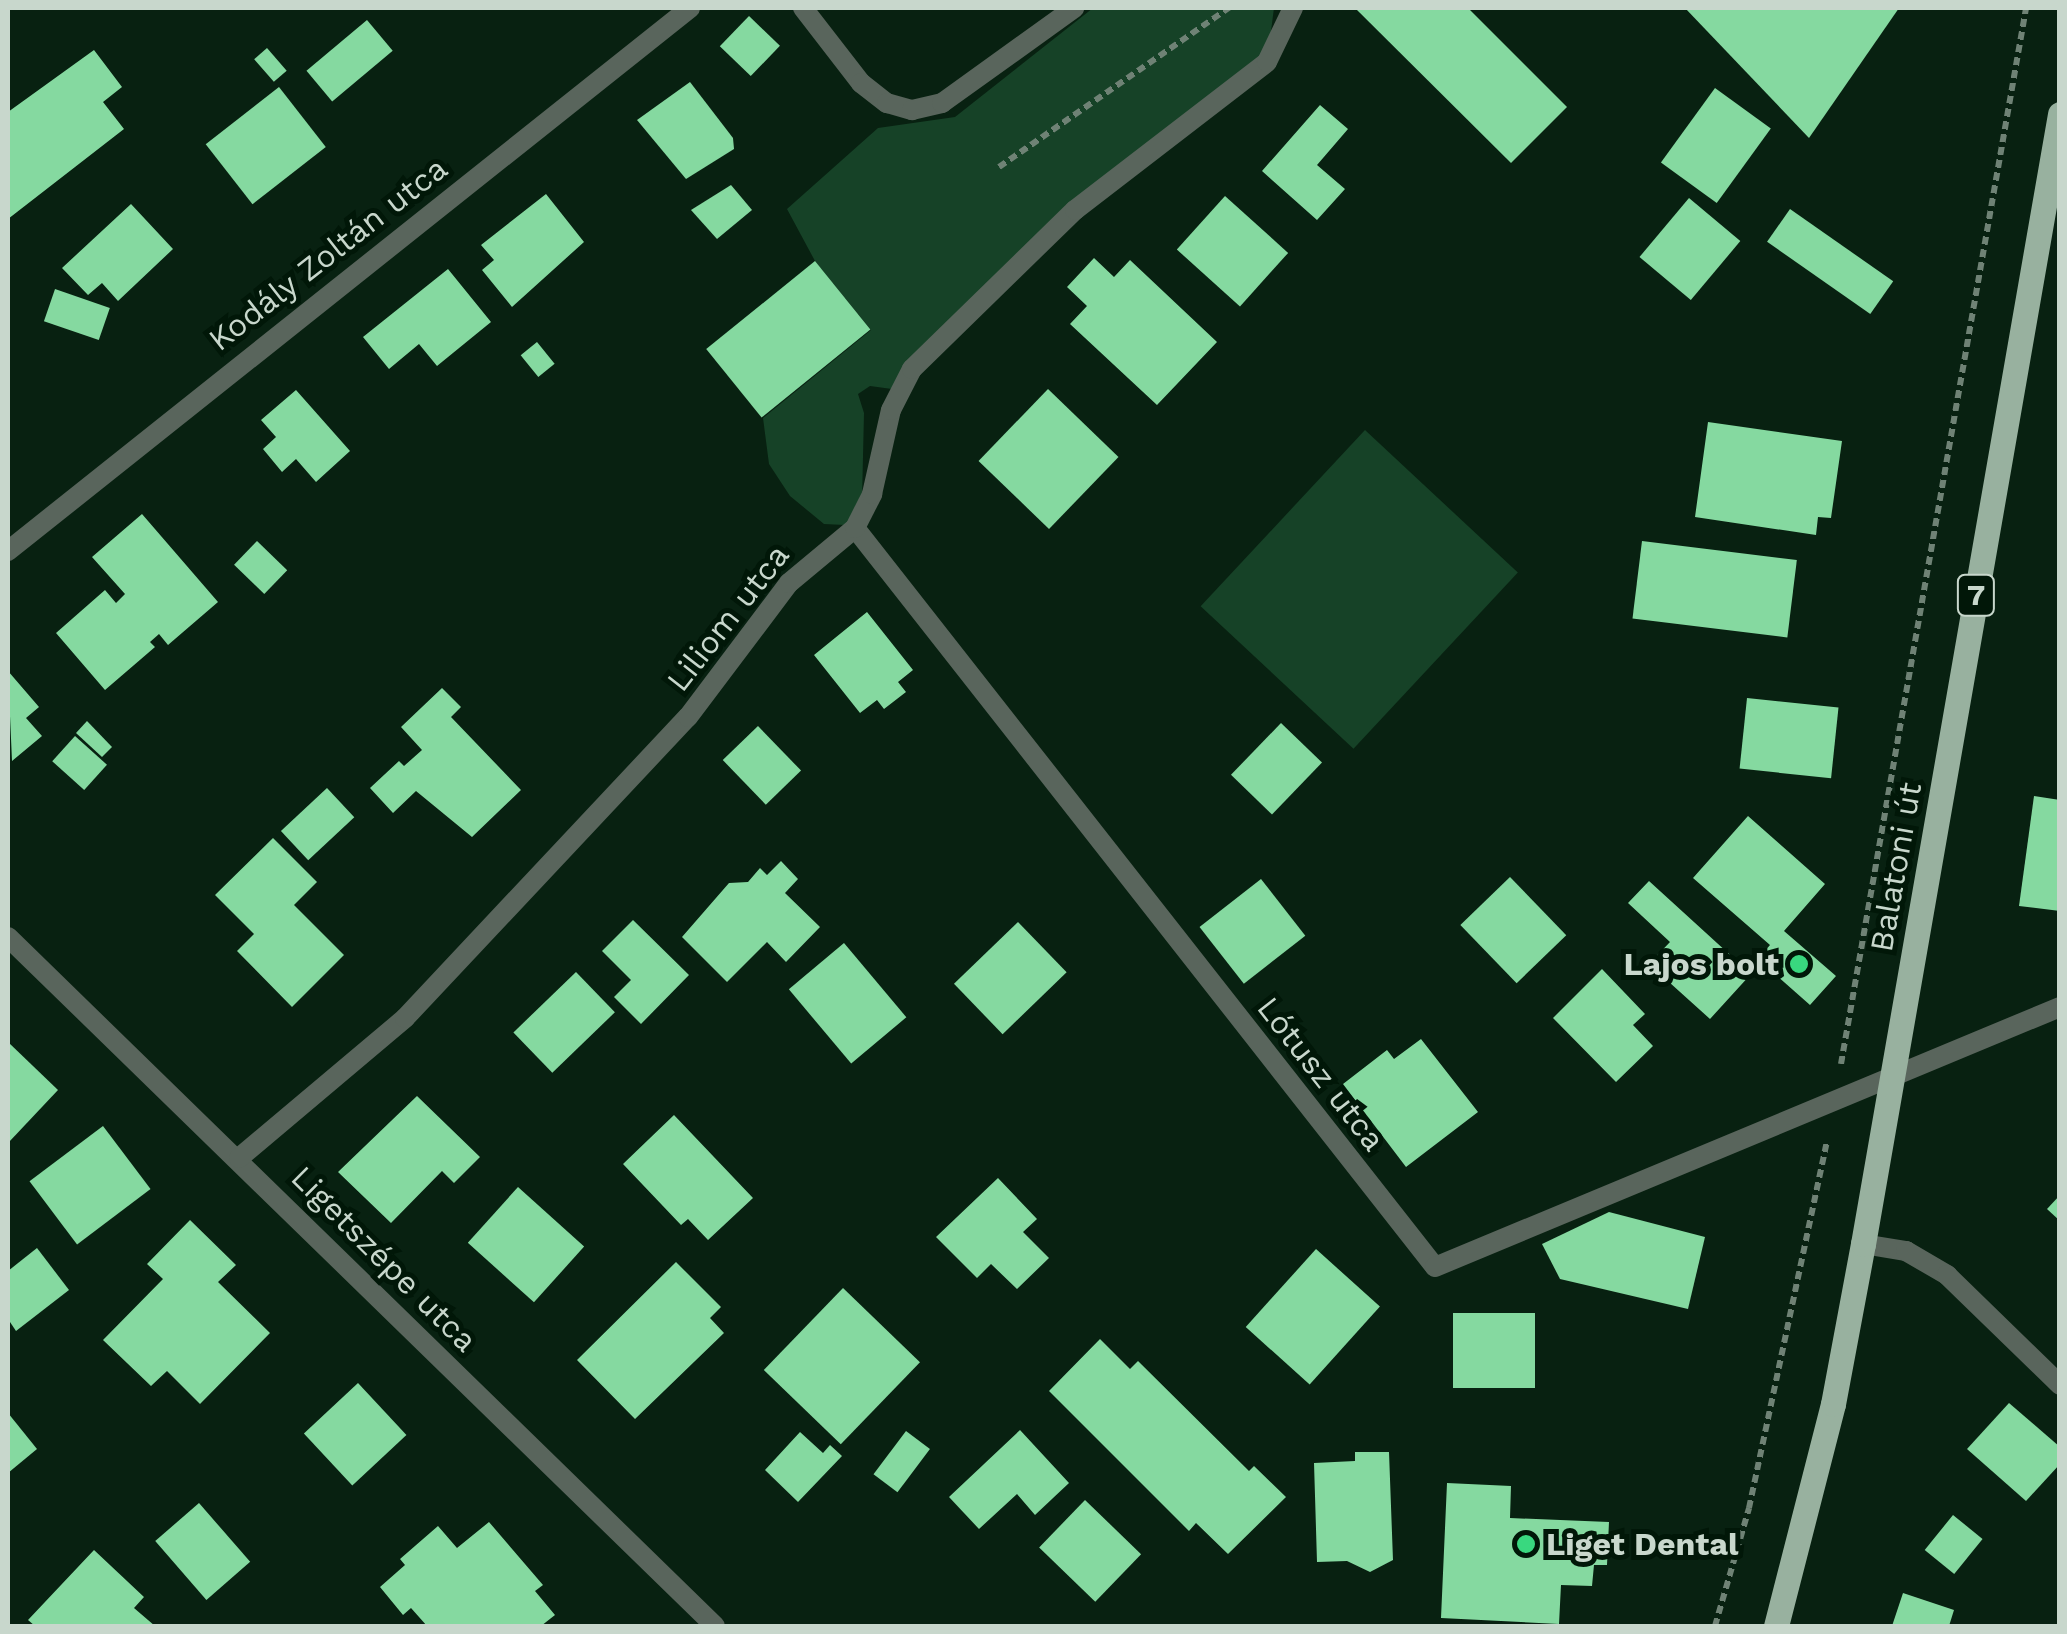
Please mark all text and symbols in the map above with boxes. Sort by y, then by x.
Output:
street label: Kodály Zoltán utca [201,149,455,359]
street label: Liliom utca [659,537,797,699]
road number: 7 [1956,570,1996,620]
street label: Balatoni út [1862,779,1930,955]
place label: Lajos bolt [1623,945,1779,983]
marker: Lajos bolt [1788,953,1810,975]
street label: Lótusz utca [1249,989,1393,1159]
street label: Ligetszépe utca [283,1158,485,1360]
place label: Liget Dental [1546,1525,1738,1563]
marker: Liget Dental [1515,1533,1537,1555]

